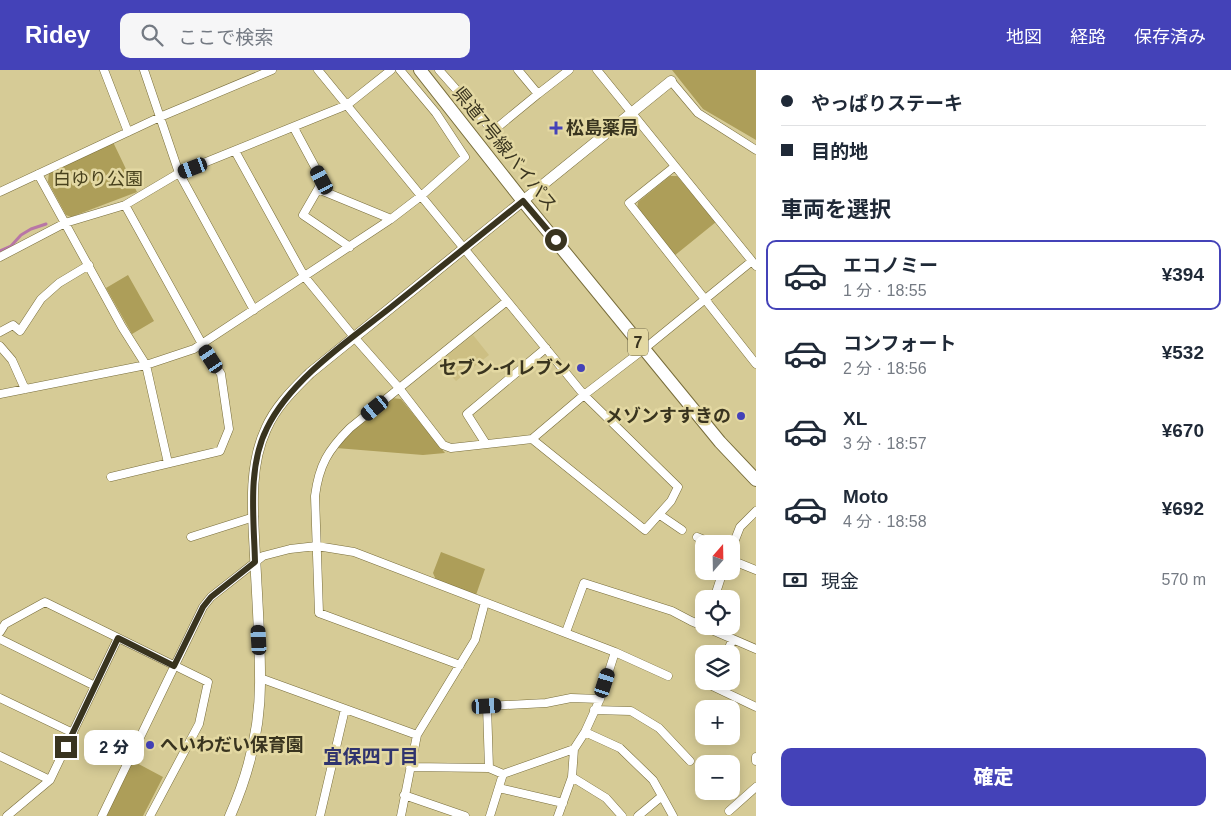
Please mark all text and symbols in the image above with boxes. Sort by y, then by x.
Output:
search box [120,13,470,58]
text: Ridey [25,21,90,48]
icon: search [138,21,166,49]
text: ここで検索 [178,27,273,48]
text: 地図 [1006,27,1042,47]
text: 経路 [1070,27,1106,47]
text: 保存済み [1134,27,1206,47]
street label: 県道7号線バイパス [449,83,561,215]
text: やっぱりステーキ [811,93,963,114]
place label: 松島薬局 [566,118,638,138]
marker: 松島薬局 [550,122,562,134]
text: 目的地 [811,141,868,162]
car [176,156,209,180]
car [308,163,335,197]
park label: 白ゆり公園 [53,169,143,189]
text: 車両を選択 [781,197,891,222]
route start [545,229,567,251]
icon: car [783,253,828,298]
text: エコノミー [843,255,938,276]
text: ¥394 [1162,264,1204,285]
text: 1 分 · 18:55 [843,282,927,299]
road number: 7 [628,328,648,356]
icon: car [783,331,828,376]
text: コンフォート [843,333,956,354]
car [196,342,225,376]
text: ¥532 [1162,342,1204,363]
place label: セブン-イレブン [439,358,571,378]
text: 2 分 · 18:56 [843,360,927,377]
marker: セブン-イレブン [575,362,587,374]
car [358,393,391,423]
place label: メゾンすすきの [605,406,731,426]
text: XL [843,408,867,429]
icon: car [783,409,828,454]
marker: メゾンすすきの [735,410,747,422]
text: ¥670 [1162,420,1204,441]
text: 3 分 · 18:57 [843,435,927,452]
text: Moto [843,486,888,507]
icon: car [783,487,828,532]
text: ¥692 [1162,498,1204,519]
text: 4 分 · 18:58 [843,513,927,530]
north arrow [695,535,740,580]
map controls [695,535,740,800]
icon: cash [781,566,809,594]
text: 現金 [821,571,859,592]
text: 570 m [1162,571,1206,588]
button: locate [695,590,740,635]
car [250,625,267,655]
button: layers [695,645,740,690]
car [593,666,616,700]
car [471,698,502,714]
button: + [695,700,740,745]
callout: 2 分 [84,730,144,764]
place label: へいわだい保育園 [160,735,304,755]
route end [55,736,77,758]
text: 2 分 [99,739,129,756]
marker: へいわだい保育園 [144,739,156,751]
district label: 宜保四丁目 [323,746,419,767]
button: 確定 [781,748,1206,806]
button: − [695,755,740,800]

